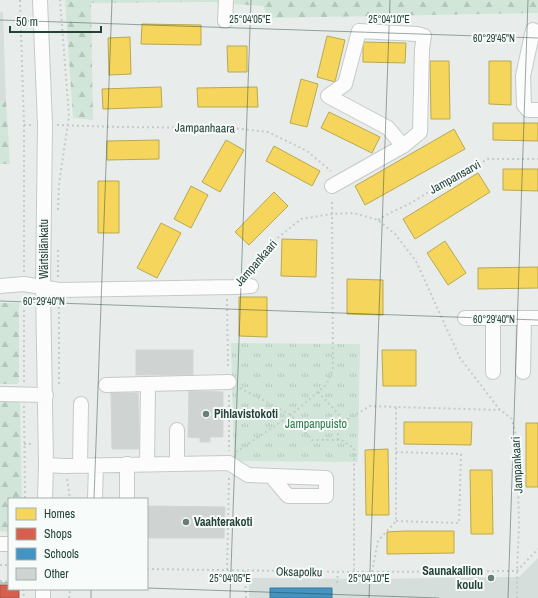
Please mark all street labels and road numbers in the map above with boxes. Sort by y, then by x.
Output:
street label: Jampanhaara [175,119,236,137]
street label: Jampansarvi [426,156,484,198]
street label: Wärtsilänkatu [36,219,52,279]
street label: Jampankaari [231,236,281,290]
street label: Jampankaari [508,436,526,494]
street label: Oksapolku [276,564,322,580]

